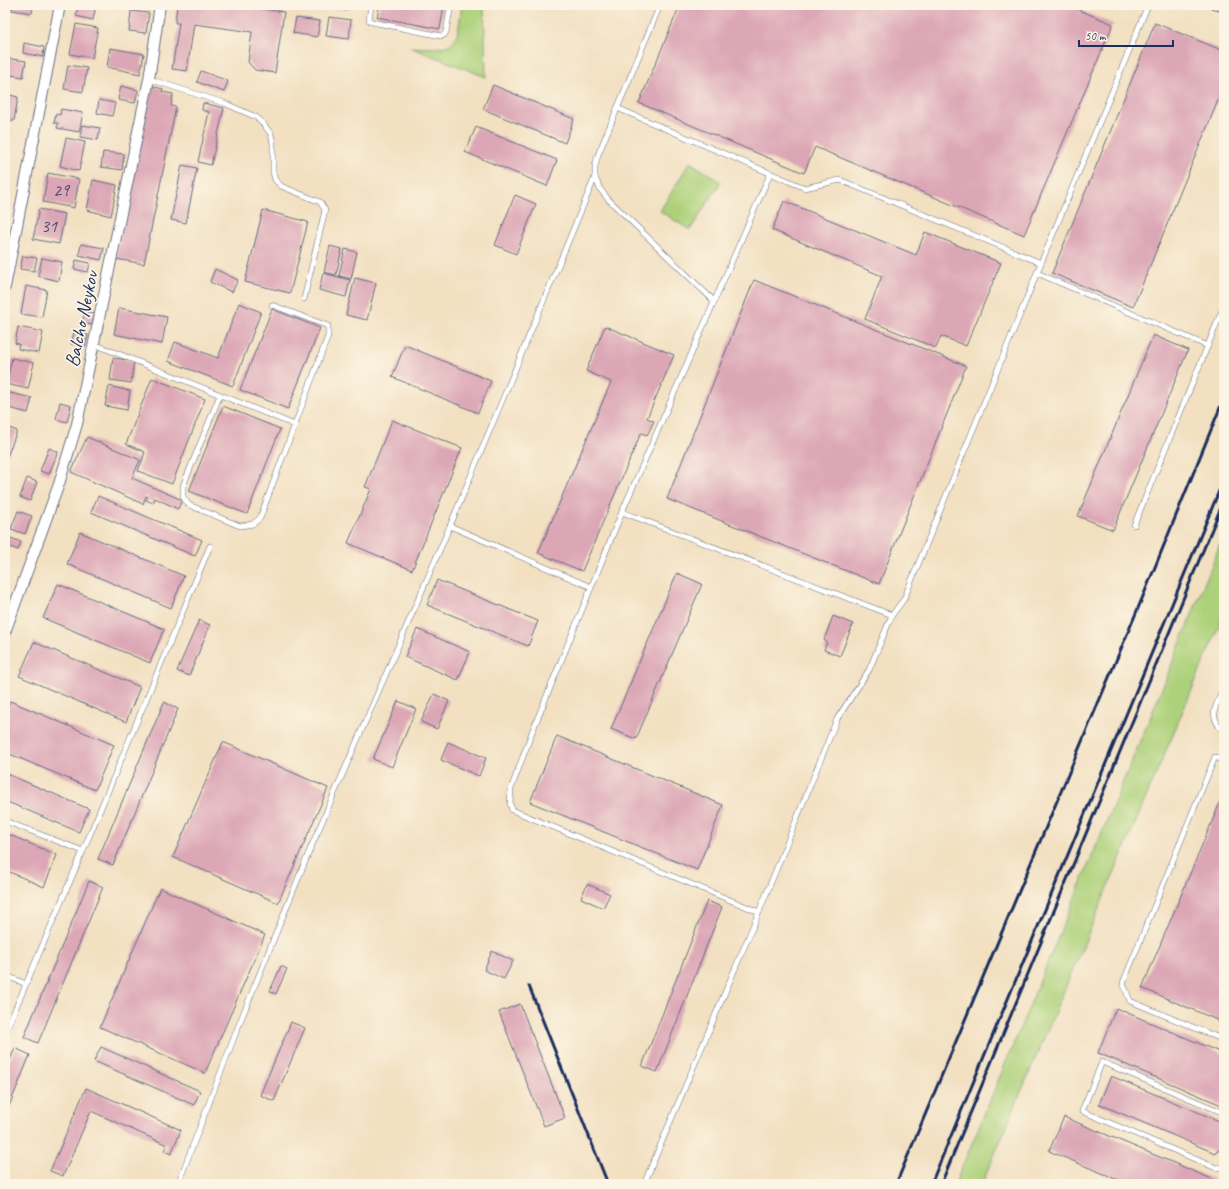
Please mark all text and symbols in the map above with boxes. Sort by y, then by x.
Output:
scale bar [1079,22,1173,48]
text: 50 m [1085,28,1107,44]
house number: 29 [53,179,71,201]
house number: 31 [41,215,58,237]
street label: Balcho Neykov [59,267,104,369]

